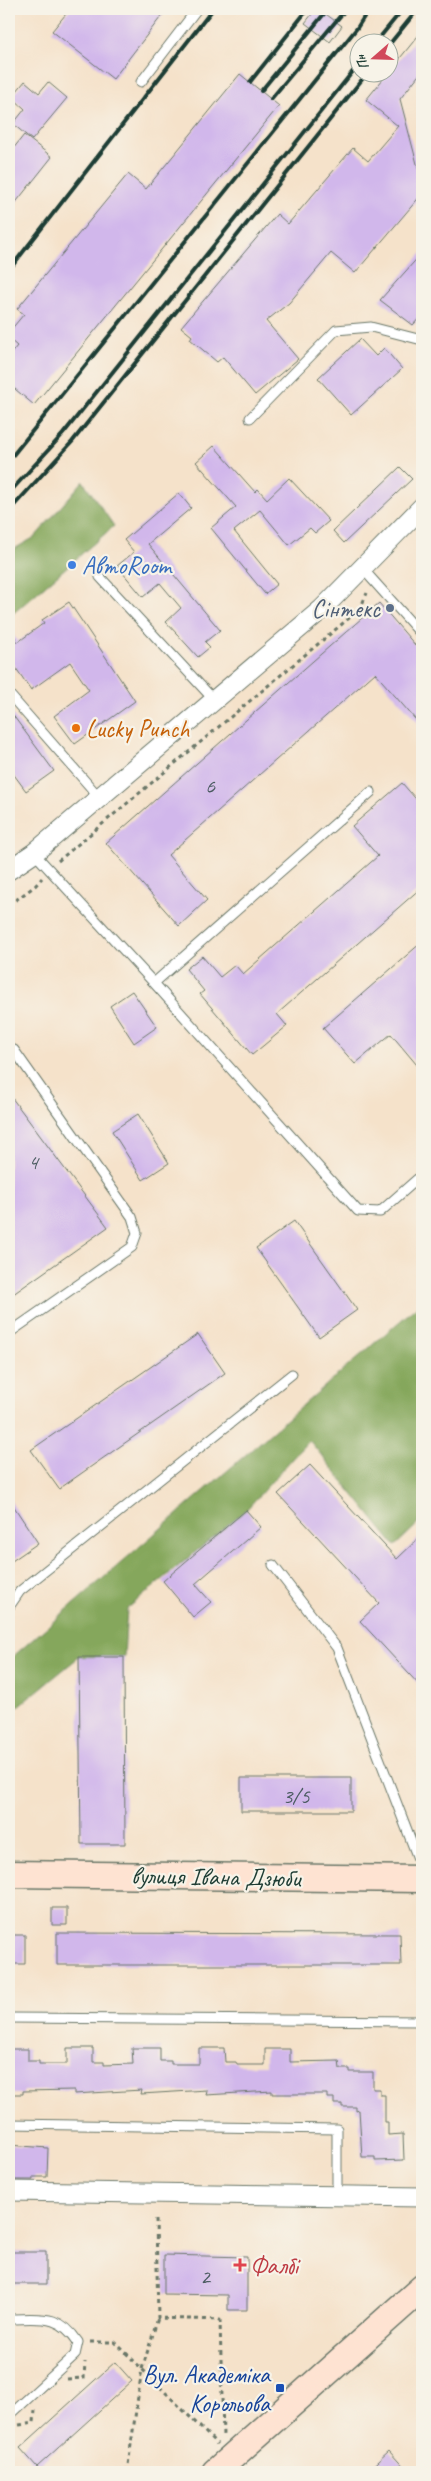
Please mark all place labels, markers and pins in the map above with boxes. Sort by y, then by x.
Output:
place label: АвтоRoom [82,550,173,582]
marker: АвтоRoom [66,559,78,571]
place label: Сінтекс [312,593,381,625]
marker: Сінтекс [384,602,396,614]
place label: Lucky Punch [86,713,190,745]
marker: Lucky Punch [70,722,82,734]
place label: Фалбі [250,2250,302,2282]
marker: Фалбі [234,2259,246,2271]
place label: Вул. Академіка Корольова [143,2359,272,2420]
marker: Вул. Академіка Корольова [274,2382,286,2394]

